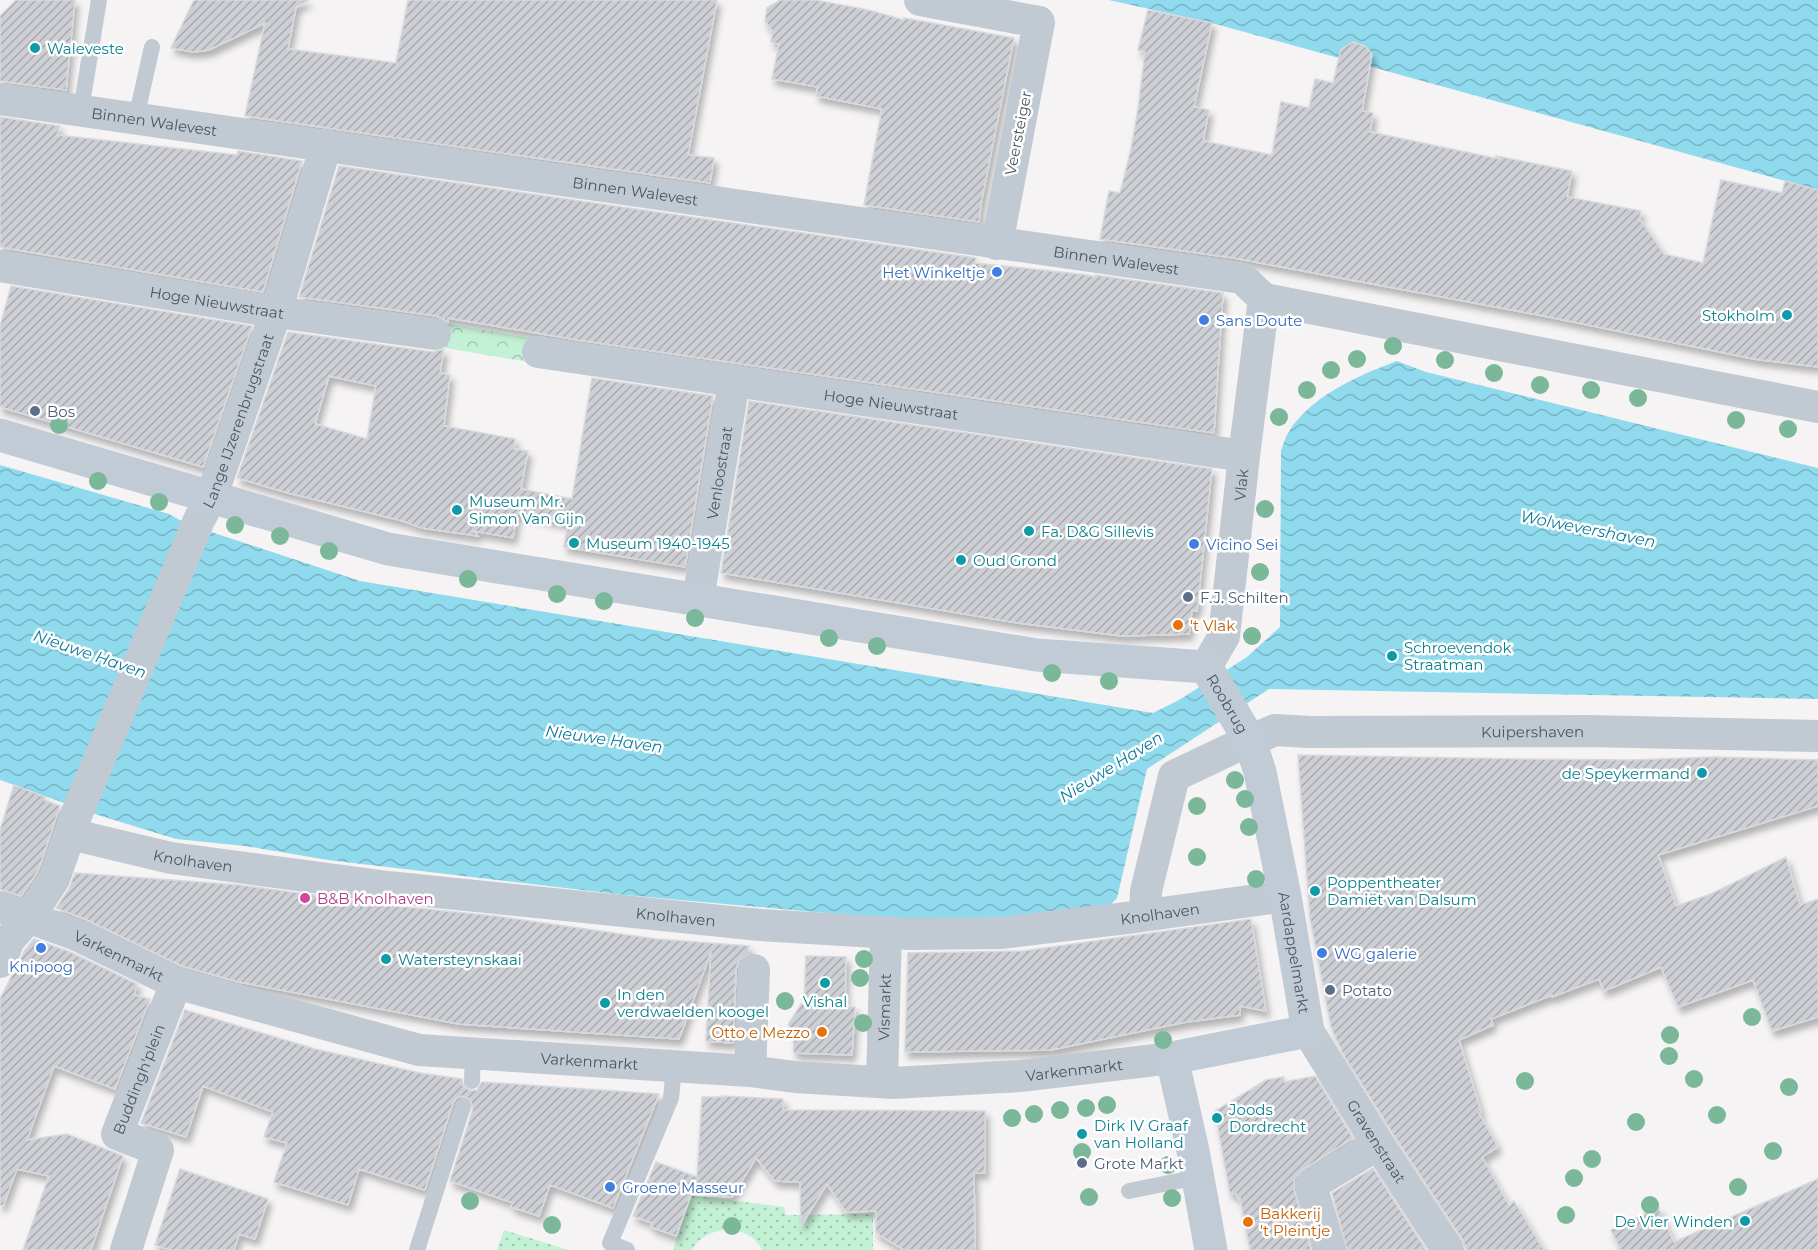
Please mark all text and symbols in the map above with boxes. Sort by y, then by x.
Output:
place label: Waleveste [47,39,124,58]
marker: Waleveste [28,41,42,55]
street label: Veersteiger [1001,89,1035,177]
street label: Binnen Walevest [90,103,219,140]
street label: Binnen Walevest [571,172,700,209]
street label: Binnen Walevest [1052,241,1181,278]
place label: Het Winkeltje [882,263,985,282]
marker: Het Winkeltje [990,265,1004,279]
street label: Hoge Nieuwstraat [148,282,285,323]
place label: Stokholm [1702,306,1775,325]
marker: Stokholm [1780,308,1794,322]
place label: Sans Doute [1216,311,1302,330]
marker: Sans Doute [1197,313,1211,327]
street label: Lange IJzerenbrugstraat [198,331,277,511]
street label: Hoge Nieuwstraat [823,385,960,423]
place label: Bos [47,402,75,421]
marker: Bos [28,404,42,418]
street label: Venloostraat [702,425,736,521]
street label: Vlak [1230,468,1252,502]
place label: Museum Mr. Simon Van Gijn [469,492,584,528]
marker: Museum Mr. Simon Van Gijn [450,503,464,517]
water label: Wolwevershaven [1519,507,1657,551]
place label: Fa. D&G Sillevis [1041,522,1154,541]
marker: Fa. D&G Sillevis [1022,524,1036,538]
place label: Museum 1940-1945 [586,534,730,553]
place label: Vicino Sei [1206,535,1278,554]
marker: Museum 1940-1945 [567,536,581,550]
marker: Vicino Sei [1187,537,1201,551]
place label: Oud Grond [973,551,1057,570]
marker: Oud Grond [954,553,968,567]
place label: F.J. Schilten [1200,588,1289,607]
marker: F.J. Schilten [1181,590,1195,604]
place label: 't Vlak [1190,616,1235,635]
marker: 't Vlak [1171,618,1185,632]
water label: Nieuwe Haven [31,626,149,682]
place label: Schroevendok Straatman [1404,638,1512,674]
marker: Schroevendok Straatman [1385,649,1399,663]
street label: Roobrug [1203,670,1253,737]
water label: Nieuwe Haven [544,721,664,757]
street label: Kuipershaven [1481,722,1584,741]
water label: Nieuwe Haven [1056,728,1166,806]
place label: de Speykermand [1562,764,1690,783]
marker: de Speykermand [1695,766,1709,780]
street label: Knolhaven [151,845,234,876]
place label: Poppentheater Damiët van Dalsum [1327,873,1477,909]
marker: Poppentheater Damiët van Dalsum [1308,884,1322,898]
place label: B&B Knolhaven [317,889,434,908]
street label: Aardappelmarkt [1275,890,1314,1015]
marker: B&B Knolhaven [298,891,312,905]
street label: Knolhaven [1119,898,1201,928]
street label: Knolhaven [635,903,717,930]
street label: Varkenmarkt [71,926,168,985]
marker: Knipoog [34,941,48,955]
place label: WG galerie [1334,944,1417,963]
marker: WG galerie [1315,946,1329,960]
place label: Watersteynskaai [398,950,522,969]
marker: Watersteynskaai [379,952,393,966]
place label: Knipoog [9,957,73,976]
street label: Vismarkt [874,973,894,1041]
marker: Vishal [818,976,832,990]
place label: Potato [1342,981,1392,1000]
marker: Potato [1323,983,1337,997]
place label: In den verdwaelden koogel [617,985,769,1021]
place label: Vishal [803,992,847,1011]
marker: In den verdwaelden koogel [598,996,612,1010]
street label: Buddingh'plein [108,1021,169,1137]
place label: Otto e Mezzo [711,1023,810,1042]
marker: Otto e Mezzo [815,1025,829,1039]
street label: Varkenmarkt [540,1048,639,1073]
street label: Varkenmarkt [1024,1054,1124,1085]
street label: Gravenstraat [1343,1096,1411,1187]
place label: Joods Dordrecht [1228,1100,1306,1136]
marker: Joods Dordrecht [1210,1111,1224,1125]
place label: Dirk IV Graaf van Holland [1094,1116,1189,1152]
marker: Dirk IV Graaf van Holland [1075,1127,1089,1141]
place label: Grote Markt [1094,1154,1184,1173]
marker: Grote Markt [1075,1156,1089,1170]
place label: Groene Masseur [622,1178,744,1197]
marker: Groene Masseur [603,1180,617,1194]
place label: Bakkerij 't Pleintje [1260,1204,1330,1240]
place label: De Vier Winden [1614,1212,1733,1231]
marker: De Vier Winden [1738,1214,1752,1228]
marker: Bakkerij 't Pleintje [1241,1215,1255,1229]

